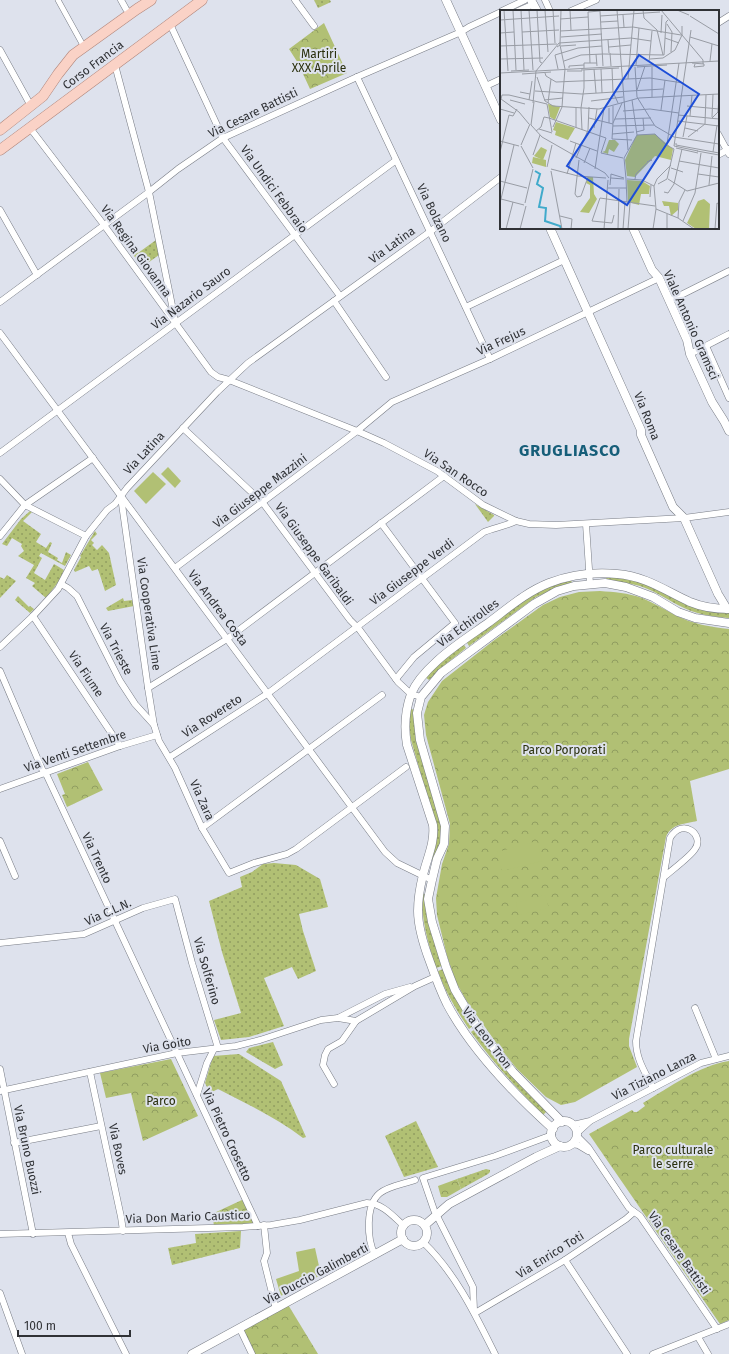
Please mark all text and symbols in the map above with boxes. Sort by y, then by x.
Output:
inset map [500,10,719,229]
street label: Corso Francia [60,38,126,92]
park label: Martiri XXX Aprile [292,47,346,75]
street label: Via Cesare Battisti [206,85,300,141]
street label: Via Undici Febbraio [237,142,311,236]
street label: Via Bolzano [414,181,454,245]
street label: Via Regina Giovanna [98,202,174,300]
street label: Via Latina [366,224,418,266]
street label: Via Nazario Sauro [149,264,233,332]
street label: Viale Antonio Gramsci [660,268,722,382]
street label: Via Frejus [474,324,528,358]
street label: Via Roma [631,390,663,442]
street label: Via Latina [121,429,167,477]
district label: GRUGLIASCO [519,441,621,460]
street label: Via San Rocco [421,446,491,500]
street label: Via Giuseppe Mazzini [210,451,310,531]
street label: Via Giuseppe Garibaldi [272,500,356,608]
street label: Via Giuseppe Verdi [367,536,457,608]
street label: Via Cooperativa Lime [134,557,164,671]
street label: Via Andrea Costa [185,567,251,649]
street label: Via Echirolles [435,596,502,650]
street label: Via Trieste [97,621,135,677]
street label: Via Fiume [66,648,106,700]
street label: Via Rovereto [180,692,244,740]
street label: Via Venti Settembre [22,727,128,775]
park label: Parco Porporati [522,743,606,757]
street label: Via Zara [187,777,217,823]
street label: Via Trento [79,830,115,886]
street label: Via C.L.N. [83,896,133,928]
street label: Via Solferino [191,936,223,1006]
street label: Via Leon Tron [459,1004,515,1072]
street label: Via Goito [142,1034,192,1056]
street label: Via Tiziano Lanza [610,1049,698,1103]
street label: Via Pietro Crosetto [199,1086,255,1184]
park label: Parco [146,1094,176,1108]
street label: Via Bruno Buozzi [11,1104,43,1196]
street label: Via Boves [106,1122,130,1176]
park label: Parco culturale le serre [633,1143,713,1171]
street label: Via Don Mario Caustico [125,1208,251,1226]
street label: Via Cesare Battisti [645,1209,713,1297]
street label: Via Enrico Toti [514,1229,586,1281]
street label: Via Duccio Galimberti [261,1240,371,1308]
scale bar [18,1312,130,1338]
text: 100 m [24,1319,56,1333]

